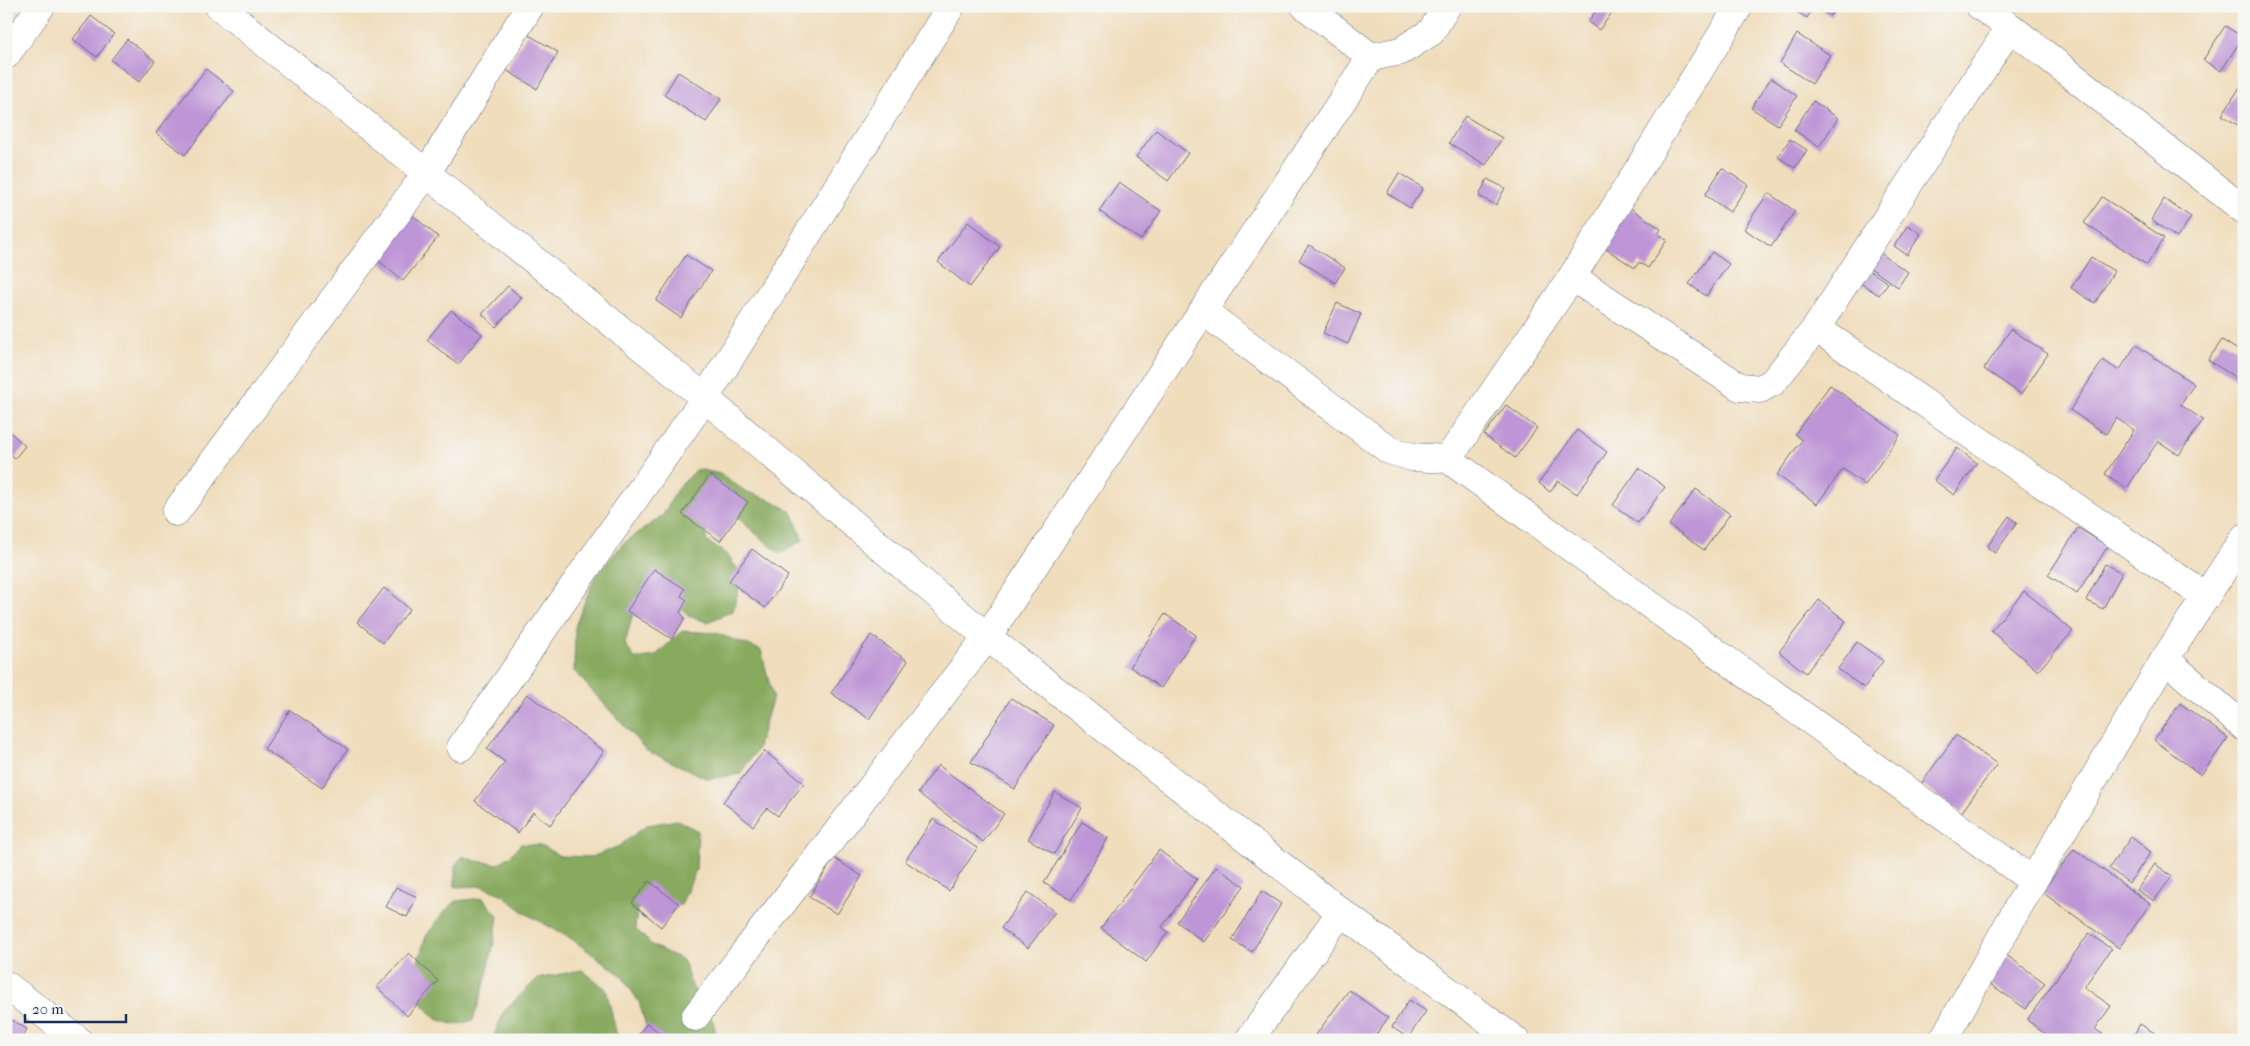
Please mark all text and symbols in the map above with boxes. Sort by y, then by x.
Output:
scale bar [25,991,126,1023]
text: 20 m [32,1000,64,1018]

